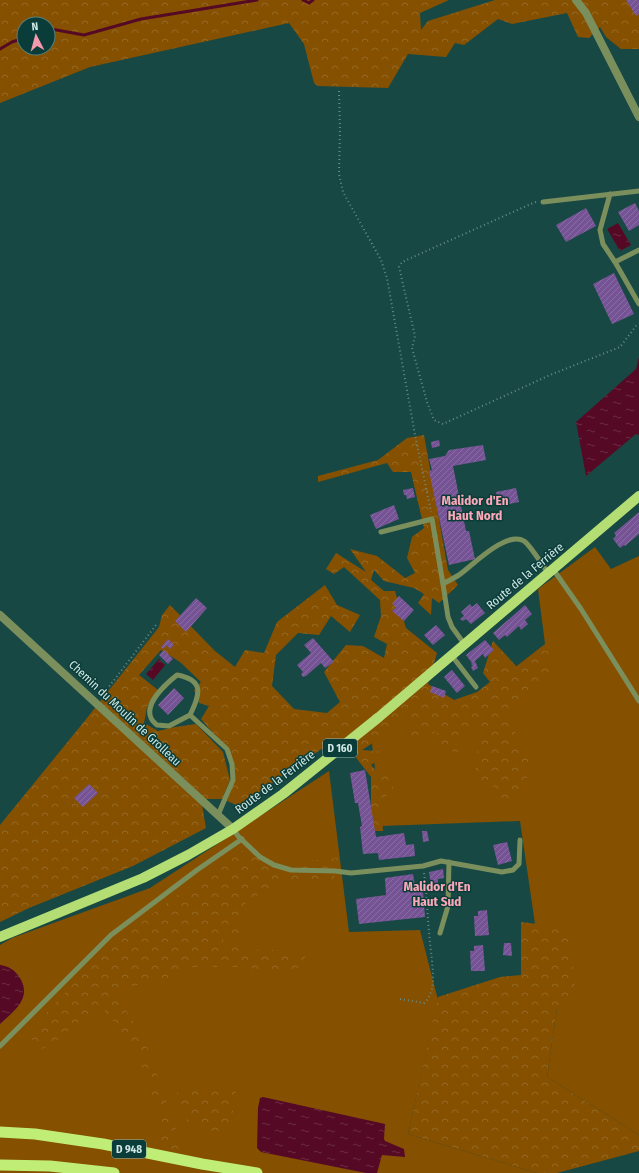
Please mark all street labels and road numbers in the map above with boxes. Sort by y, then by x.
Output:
street label: Route de la Ferrière [484,540,566,612]
street label: Chemin du Moulin de Grolleau [66,657,184,769]
road number: D 160 [323,739,357,757]
street label: Route de la Ferrière [232,747,318,817]
road number: D 948 [112,1140,146,1158]

